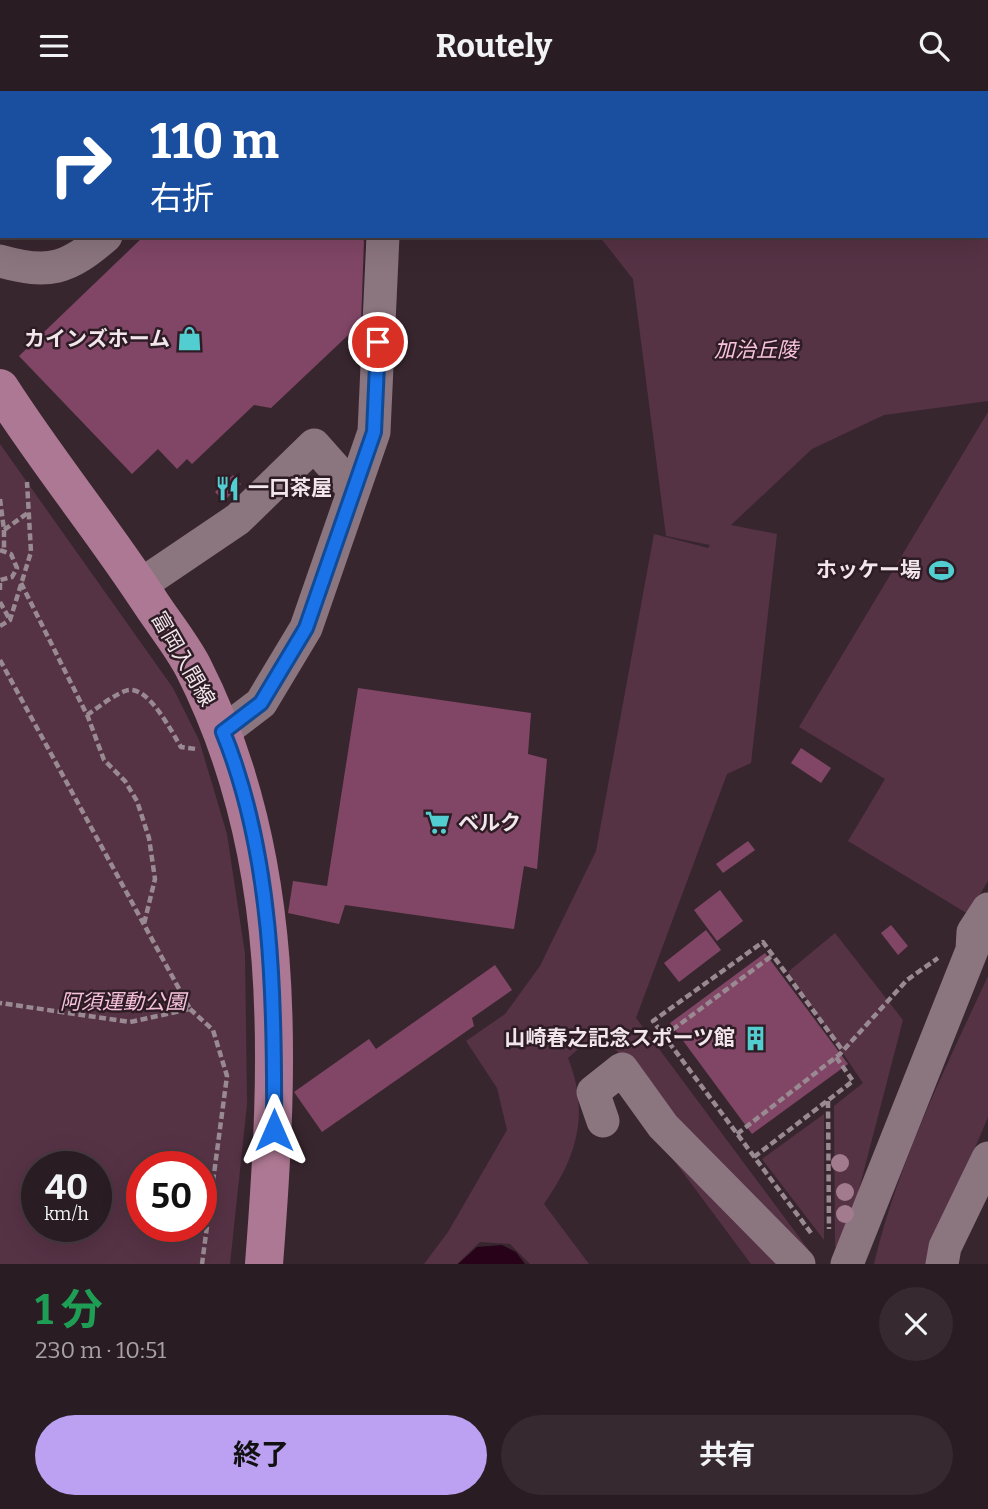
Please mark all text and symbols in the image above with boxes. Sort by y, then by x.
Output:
icon: menu [35,27,73,65]
text: Routely [436,27,552,65]
icon: search [915,27,953,65]
text: 110 m [150,112,279,171]
icon: right [35,119,126,210]
text: 右折 [150,179,214,217]
pin [348,312,408,372]
icon: arrive [359,323,397,361]
shop icon: カインズホーム [176,325,204,353]
place label: カインズホーム [24,326,170,352]
park label: 加治丘陵 [714,337,801,363]
restaurant icon: 一口茶屋 [214,474,242,502]
place label: 一口茶屋 [248,475,332,501]
sports icon: ホッケー場 [927,556,955,584]
place label: ホッケー場 [816,557,921,583]
street label: 富岡入間線 [145,607,221,711]
supermarket icon: ベルク [424,809,452,837]
place label: ベルク [458,810,521,836]
park label: 阿須運動公園 [60,989,189,1015]
building icon: 山崎春之記念スポーツ館 [741,1024,769,1052]
place label: 山崎春之記念スポーツ館 [504,1025,735,1051]
position arrow [237,1093,311,1167]
speed limit sign: 50 [126,1151,217,1242]
text: 40 [45,1166,88,1208]
text: km/h [44,1203,89,1225]
text: 1 分 [35,1285,103,1335]
button: close [879,1287,953,1361]
text: 230 m · 10:51 [35,1336,166,1364]
button: 終了 [35,1415,487,1495]
button: 共有 [501,1415,953,1495]

